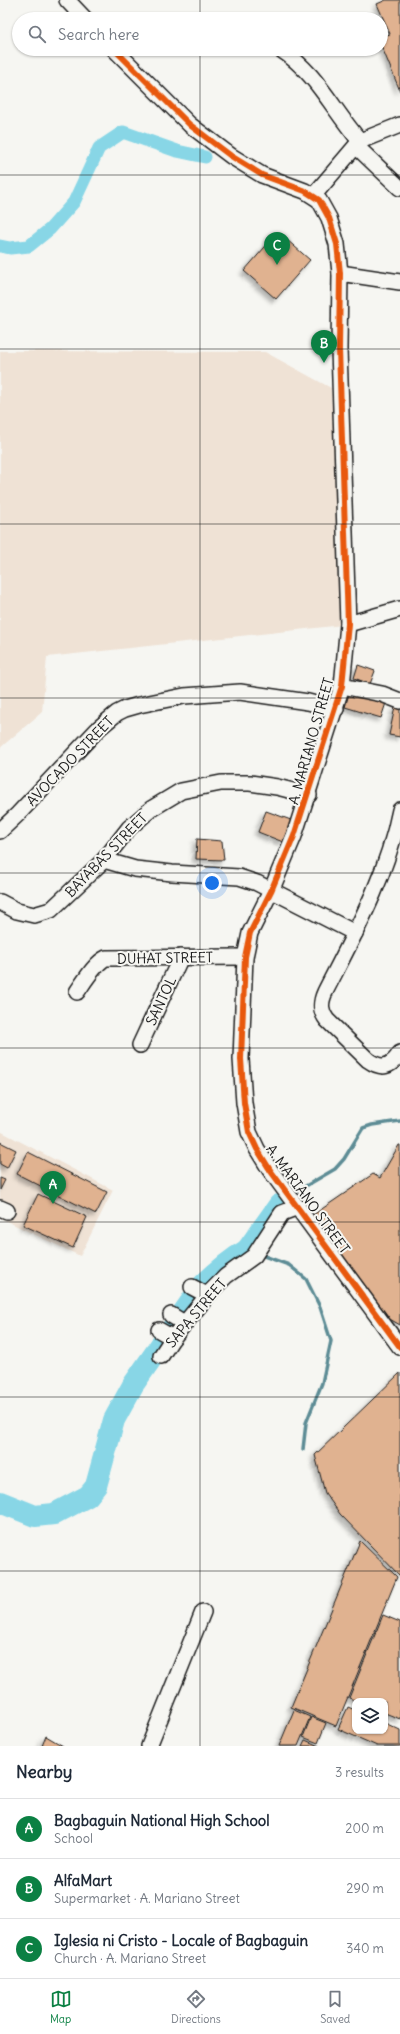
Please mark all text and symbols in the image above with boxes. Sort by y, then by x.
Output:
search box [12,12,388,56]
icon: search [26,23,48,45]
text: Search here [58,25,139,44]
pin: C [264,232,290,265]
pin: B [311,330,337,363]
street label: A. MARIANO STREET [284,675,338,807]
street label: AVOCADO STREET [23,712,117,810]
street label: BAYABAS STREET [61,809,151,901]
your location [202,873,222,893]
street label: DUHAT STREET [117,948,213,968]
street label: SANTOL [142,973,180,1028]
street label: A. MARIANO STREET [262,1141,354,1257]
pin: A [40,1171,66,1204]
street label: SAPA STREET [162,1275,230,1351]
map controls [352,1698,388,1734]
button: layers [352,1698,388,1734]
text: Nearby [16,1761,72,1783]
text: 3 results [335,1764,384,1781]
text: Bagbaguin National High School [54,1811,270,1830]
text: A [25,1820,33,1837]
text: 200 m [345,1820,384,1837]
text: School [54,1830,93,1847]
text: AlfaMart [54,1871,112,1890]
text: B [25,1880,33,1897]
text: 290 m [346,1880,384,1897]
text: Supermarket · A. Mariano Street [54,1890,240,1907]
text: Iglesia ni Cristo - Locale of Bagbaguin [54,1931,308,1950]
text: C [25,1940,33,1957]
text: 340 m [346,1940,384,1957]
text: Church · A. Mariano Street [54,1950,206,1967]
tab: Map [50,1988,72,2026]
tab: Directions [171,1988,221,2026]
tab: Saved [320,1988,350,2026]

